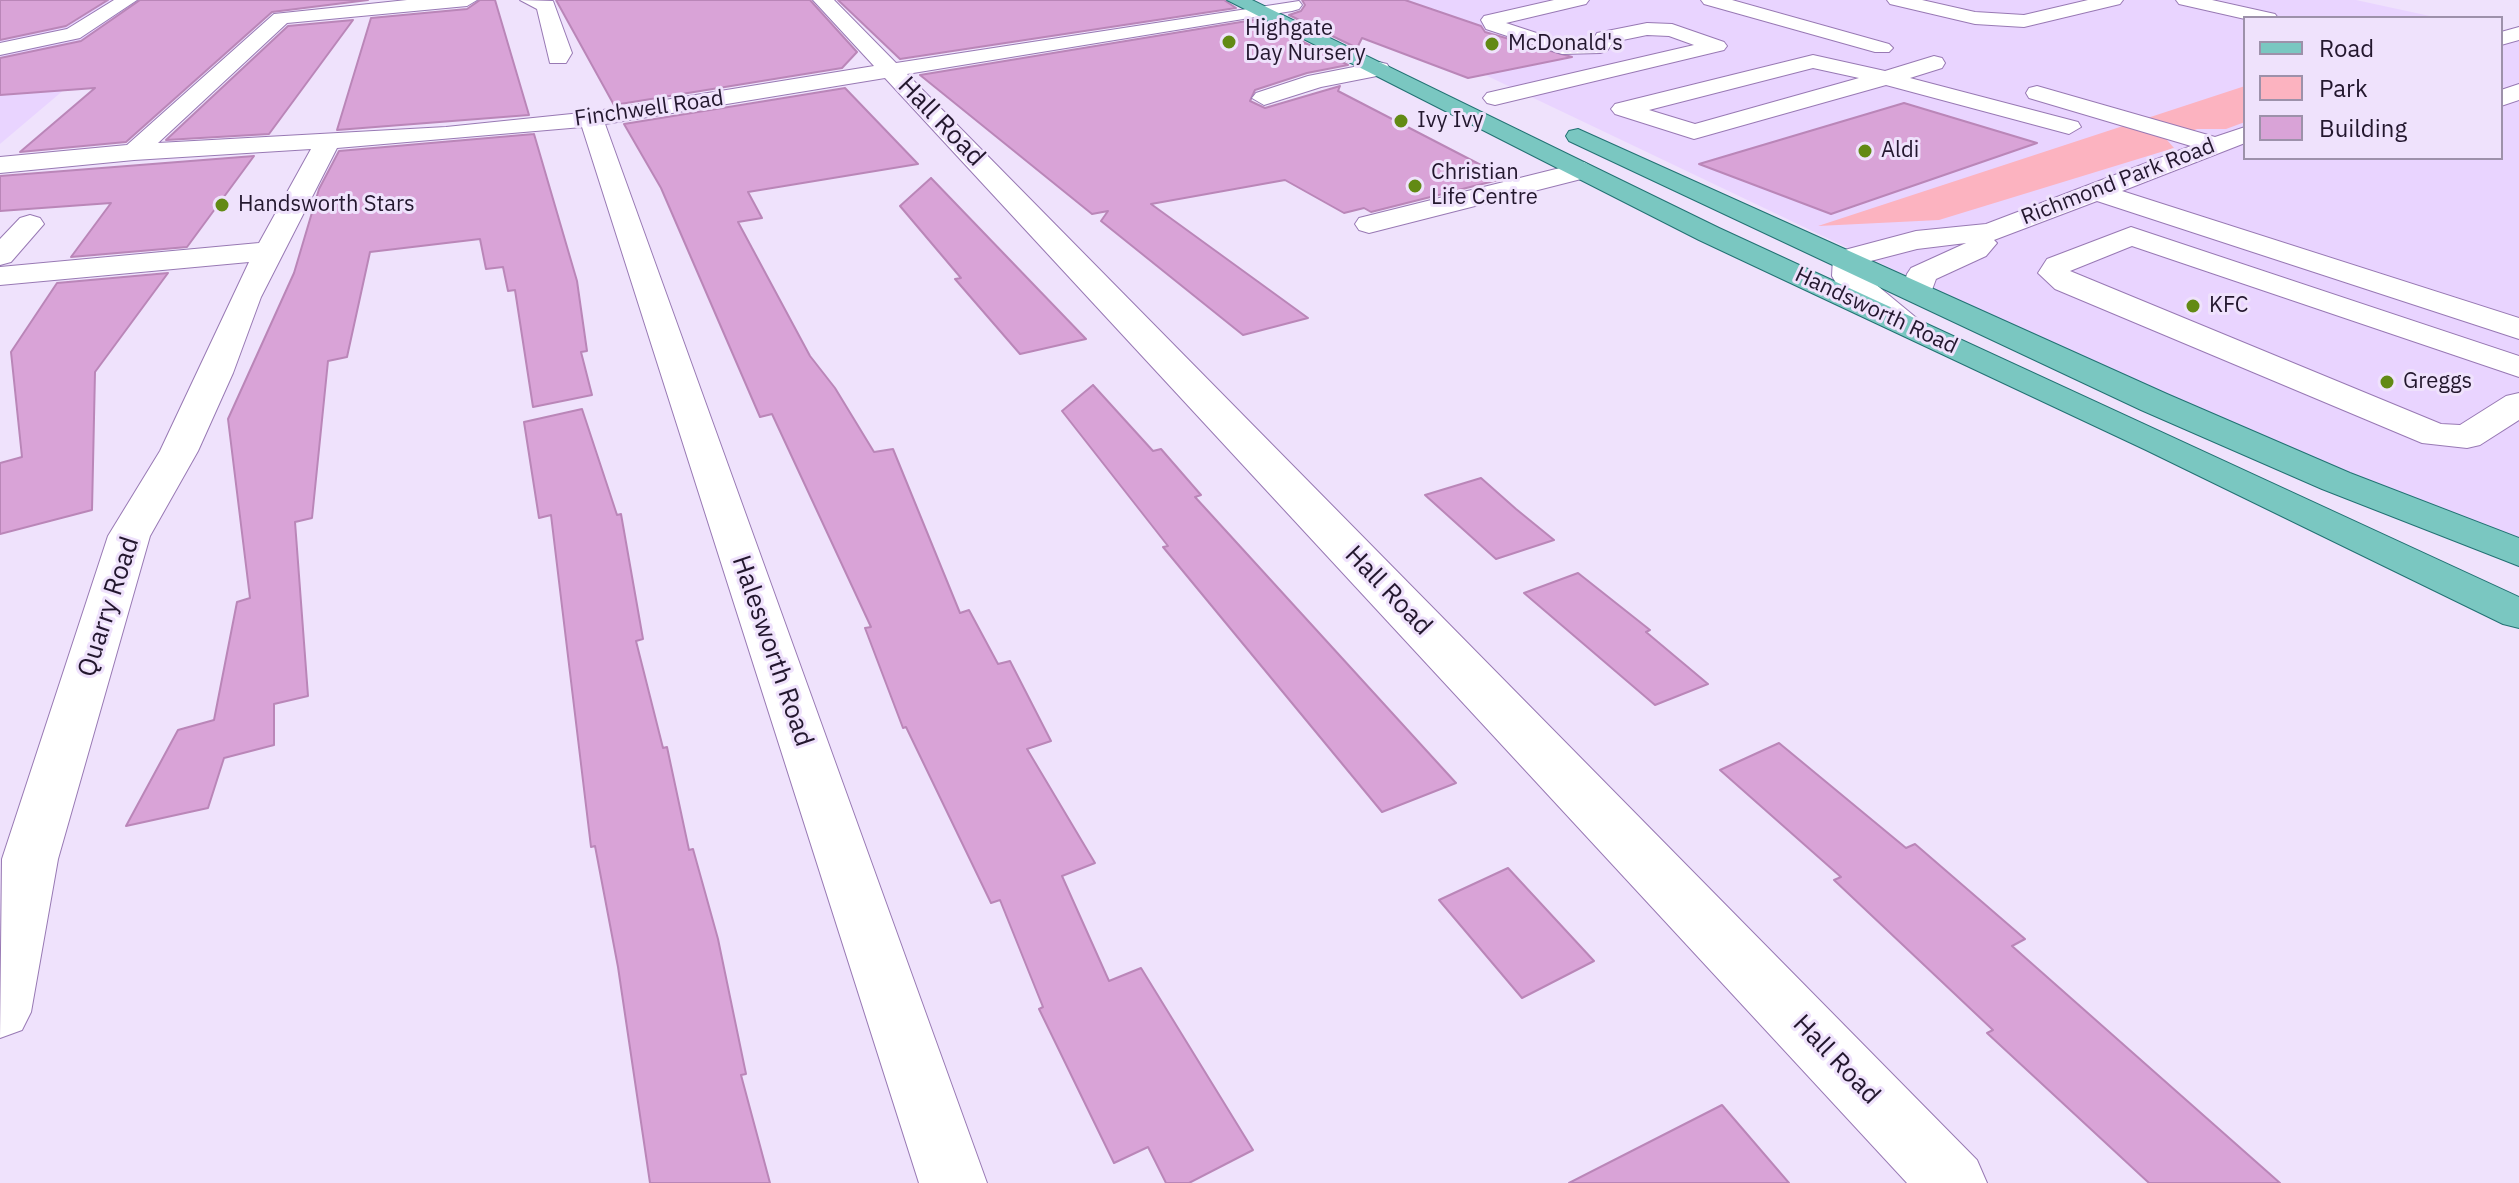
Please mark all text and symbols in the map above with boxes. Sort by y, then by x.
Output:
place label: Highgate Day Nursery [1245,16,1366,68]
legend [2243,16,2503,160]
place label: McDonald's [1508,31,1623,57]
text: Road [2319,32,2374,64]
marker: Highgate Day Nursery [1220,33,1238,51]
marker: McDonald's [1483,35,1501,53]
street label: Hall Road [891,71,991,173]
text: Park [2319,72,2368,104]
street label: Finchwell Road [573,85,725,133]
place label: Ivy Ivy [1417,108,1483,134]
marker: Ivy Ivy [1392,112,1410,130]
text: Building [2319,112,2407,144]
street label: Richmond Park Road [2017,133,2219,231]
place label: Aldi [1881,138,1919,164]
marker: Aldi [1856,142,1874,160]
place label: Christian Life Centre [1431,160,1538,212]
marker: Christian Life Centre [1406,177,1424,195]
place label: Handsworth Stars [238,192,415,218]
marker: Handsworth Stars [213,196,231,214]
street label: Handsworth Road [1791,262,1961,360]
place label: KFC [2209,293,2249,319]
marker: KFC [2184,297,2202,315]
place label: Greggs [2403,369,2472,395]
marker: Greggs [2378,373,2396,391]
street label: Quarry Road [72,533,146,681]
street label: Hall Road [1338,540,1438,642]
street label: Halesworth Road [725,551,819,751]
street label: Hall Road [1786,1009,1886,1111]

